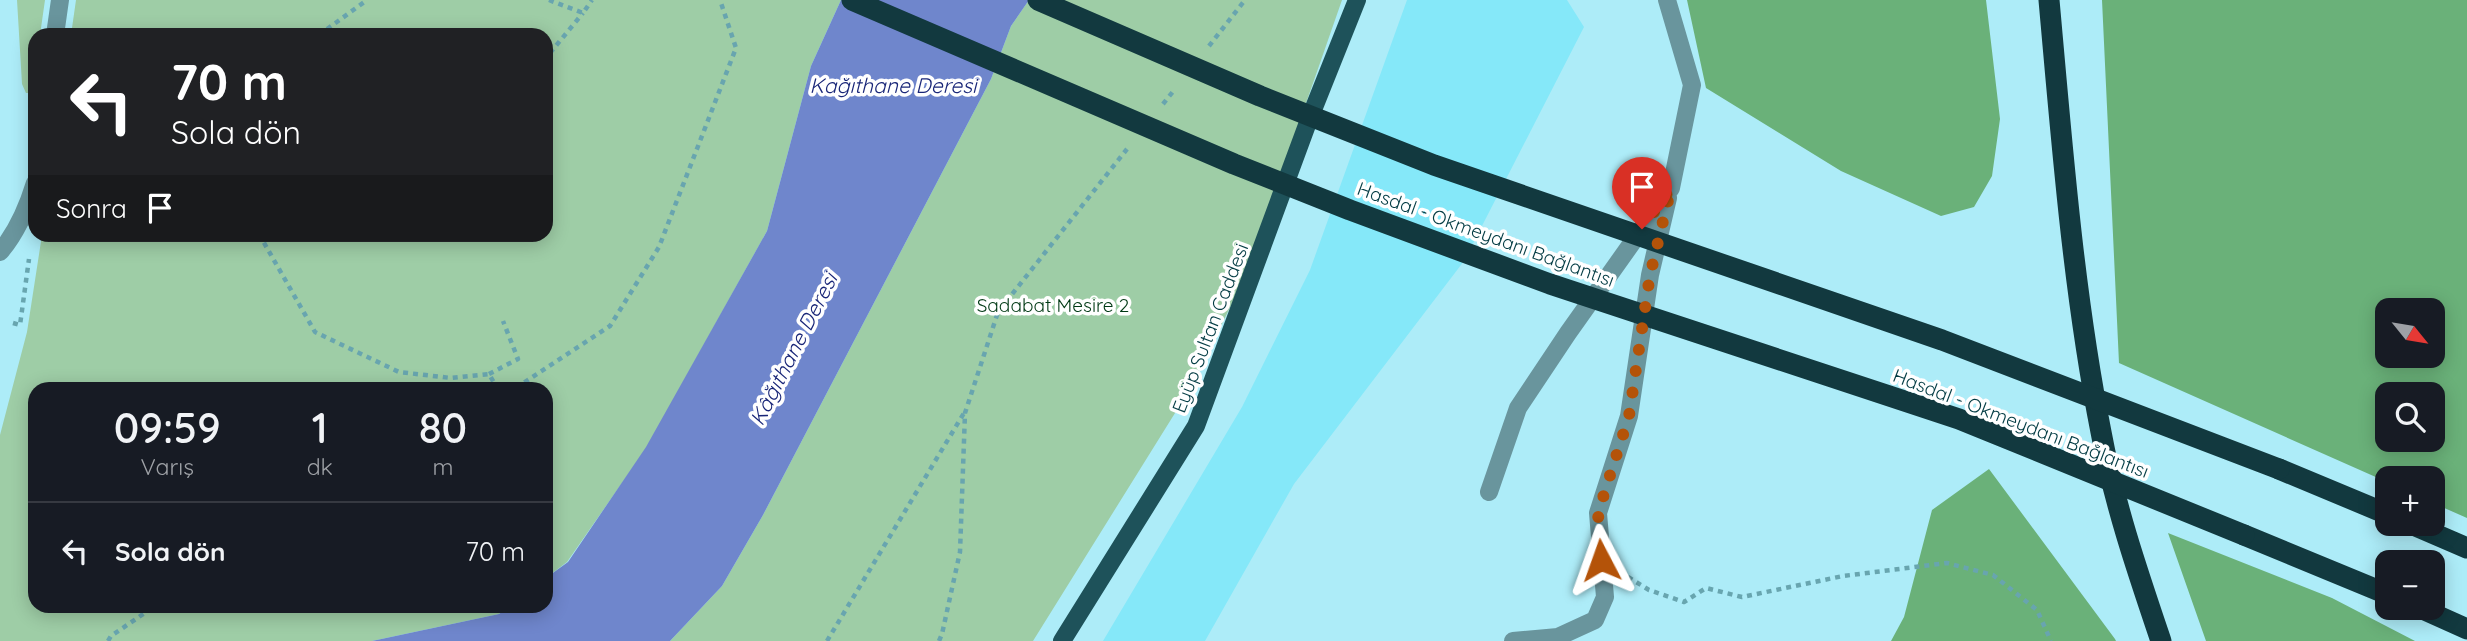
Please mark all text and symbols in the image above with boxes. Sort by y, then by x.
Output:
text: 70 m [171,51,287,112]
icon: left [56,56,147,147]
water label: Kağıthane Deresi [810,72,979,98]
text: Sola dön [171,112,301,152]
pin [1612,157,1672,229]
icon: arrive [1623,168,1661,206]
street label: Hasdal - Okmeydanı Bağlantısı [1354,176,1618,292]
icon: arrive [141,189,179,227]
text: Sonra [56,192,127,225]
street label: Eyüp Sultan Caddesi [1167,240,1253,416]
water label: Kâğıthane Deresi [744,266,844,429]
park label: Sadabat Mesire 2 [977,293,1129,317]
north arrow [2375,298,2445,368]
map controls [2375,298,2445,620]
street label: Hasdal - Okmeydanı Bağlantısı [1890,363,2152,483]
button: search [2375,382,2445,452]
text: 09:59 [114,401,221,454]
text: 1 [312,401,328,454]
text: 80 [419,401,467,454]
text: Varış [141,452,194,481]
text: dk [307,452,333,481]
text: m [432,452,453,481]
button: + [2375,466,2445,536]
position arrow [1564,523,1638,597]
icon: left [56,532,94,570]
text: Sola dön [115,535,225,568]
text: 70 m [465,535,525,568]
button: − [2375,550,2445,620]

